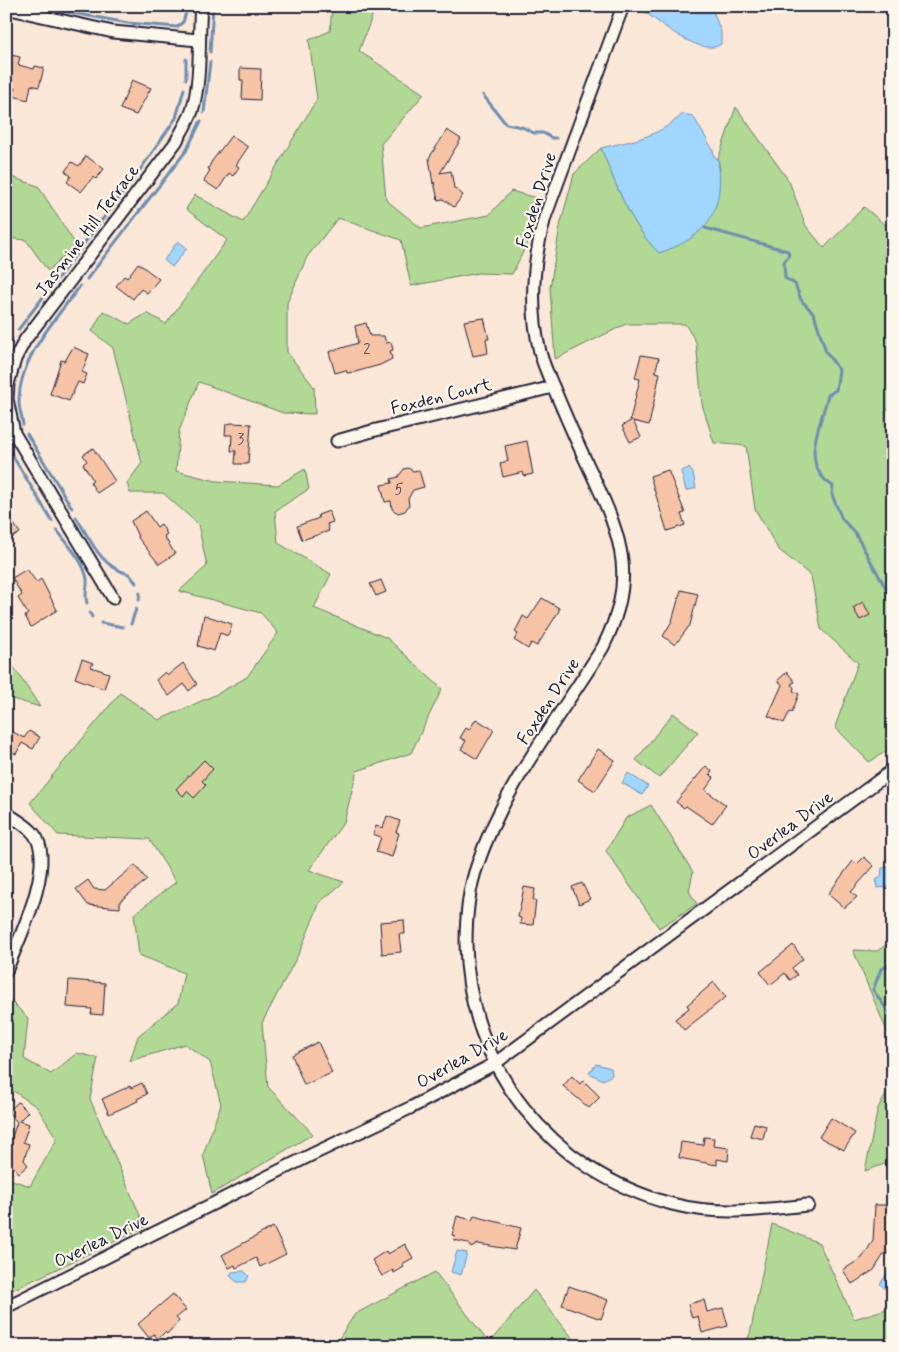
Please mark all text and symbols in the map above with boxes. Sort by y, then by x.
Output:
street label: Foxden Drive [511,150,563,251]
street label: Jasmine Hill Terrace [30,160,145,302]
house number: 2 [363,340,371,360]
street label: Foxden Court [388,373,495,421]
house number: 3 [238,430,245,450]
house number: 5 [394,480,404,500]
street label: Foxden Drive [512,654,586,750]
street label: Overlea Drive [743,785,839,866]
street label: Overlea Drive [412,1023,513,1095]
street label: Overlea Drive [50,1208,153,1274]

